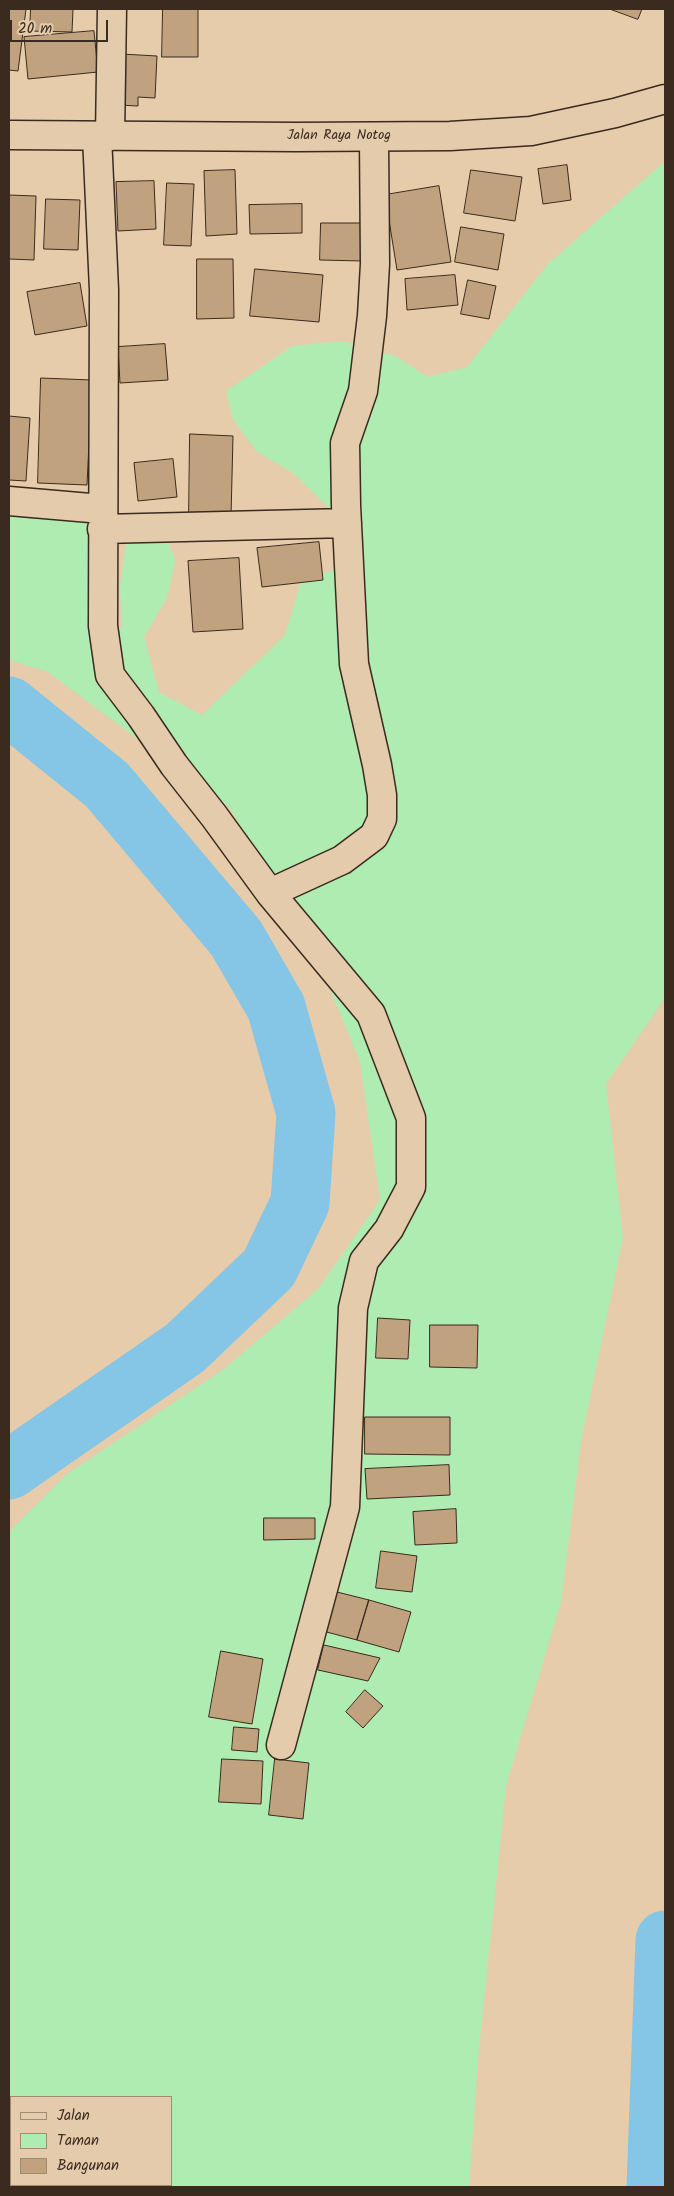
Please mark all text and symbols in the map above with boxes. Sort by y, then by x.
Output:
scale bar [12,10,110,42]
text: 20 m [18,17,52,41]
street label: Jalan Raya Notog [287,129,391,145]
legend [10,2096,172,2186]
text: Jalan [57,2104,90,2128]
text: Taman [57,2129,99,2153]
text: Bangunan [57,2154,119,2178]

